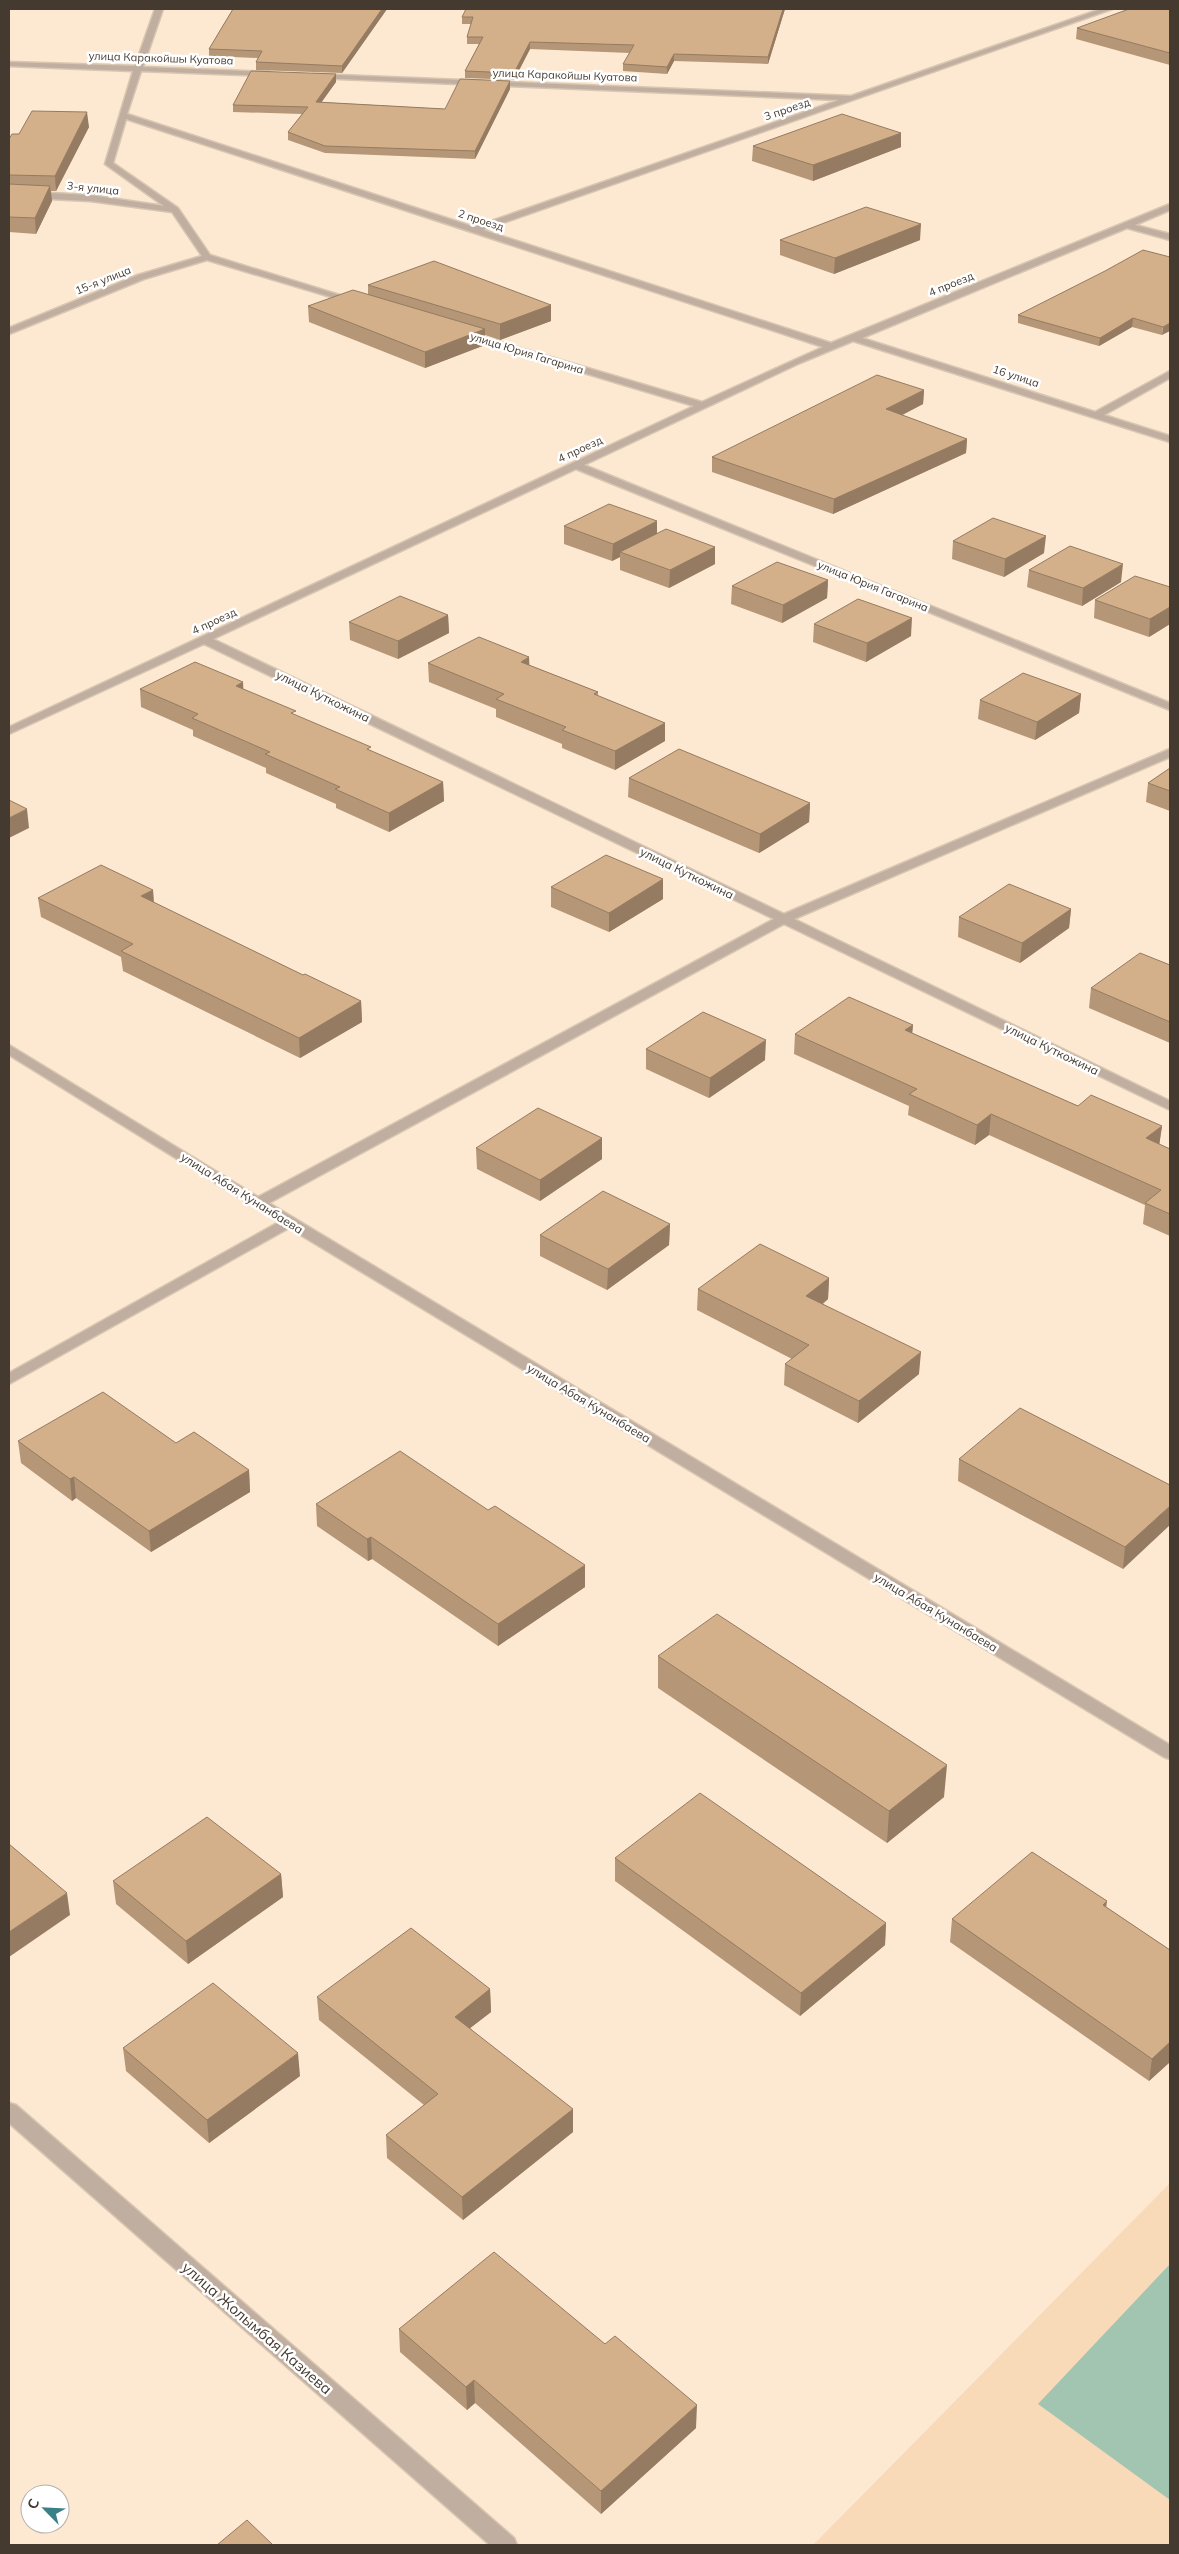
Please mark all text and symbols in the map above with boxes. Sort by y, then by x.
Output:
street label: улица Каракойшы Куатова [88,48,234,68]
street label: улица Каракойшы Куатова [492,65,638,85]
street label: 3 проезд [762,95,812,123]
street label: 3-я улица [66,178,120,198]
street label: 2 проезд [456,206,506,234]
street label: 15-я улица [73,262,133,298]
street label: 4 проезд [926,268,976,299]
street label: улица Юрия Гагарина [469,329,585,377]
street label: 16 улица [991,362,1041,390]
street label: 4 проезд [555,432,605,465]
street label: улица Юрия Гагарина [816,557,930,615]
street label: 4 проезд [189,604,239,637]
street label: улица Куткожина [274,667,372,725]
street label: улица Куткожина [638,844,736,902]
street label: улица Куткожина [1003,1020,1101,1078]
street label: улица Абая Кунанбаева [178,1149,306,1237]
street label: улица Абая Кунанбаева [525,1360,653,1446]
street label: улица Абая Кунанбаева [872,1569,1000,1655]
street label: улица Жолымбая Казиева [178,2258,336,2398]
north arrow [20,2484,70,2534]
text: С [23,2496,43,2512]

